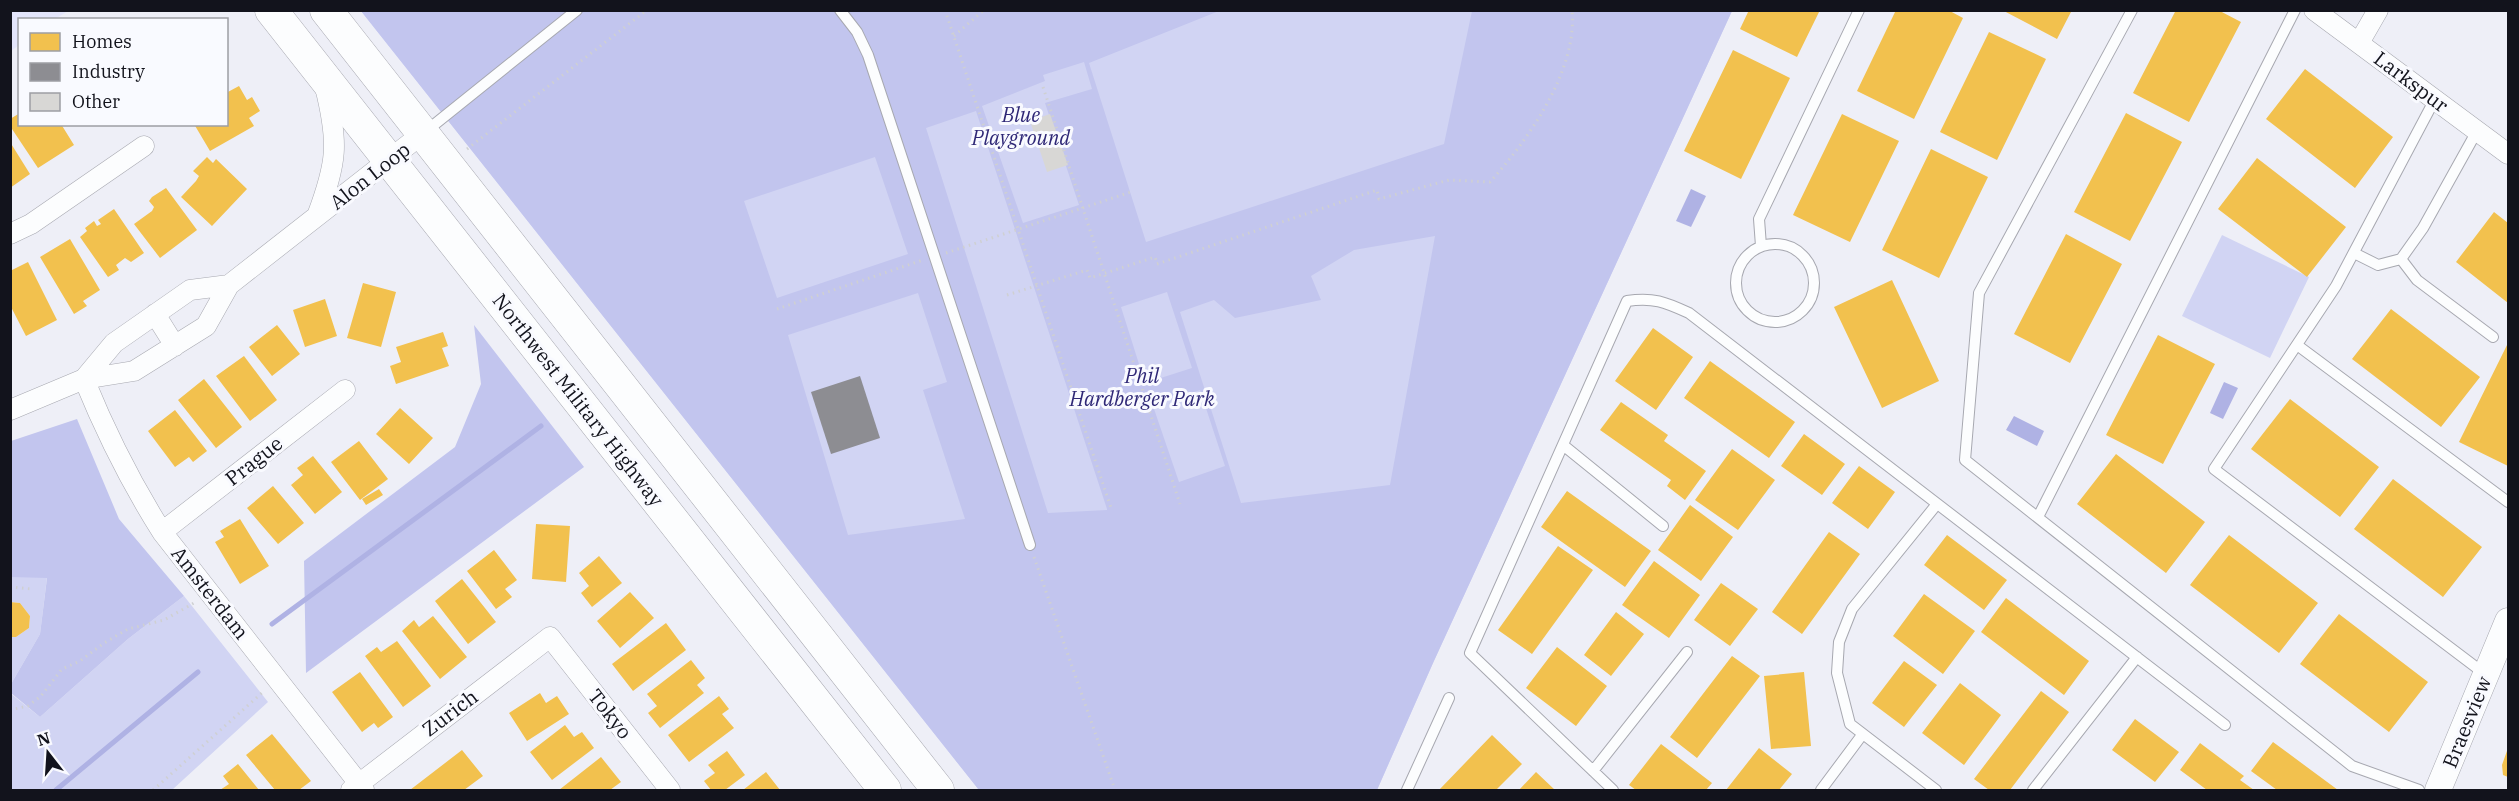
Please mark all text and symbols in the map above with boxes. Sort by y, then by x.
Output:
legend [18,18,228,126]
text: Homes [72,30,132,53]
street label: Larkspur [2369,45,2454,119]
text: Industry [72,60,145,83]
text: Other [72,90,120,113]
park label: Blue Playground [971,101,1071,151]
street label: Alon Loop [324,136,415,216]
street label: Northwest Military Highway [487,288,670,512]
park label: Phil Hardberger Park [1068,362,1215,412]
street label: Prague [219,430,288,492]
street label: Amsterdam [166,541,255,645]
street label: Braesview [2436,671,2497,772]
street label: Zurich [416,683,483,742]
street label: Tokyo [582,683,639,744]
north arrow [18,723,78,783]
text: N [35,727,53,750]

